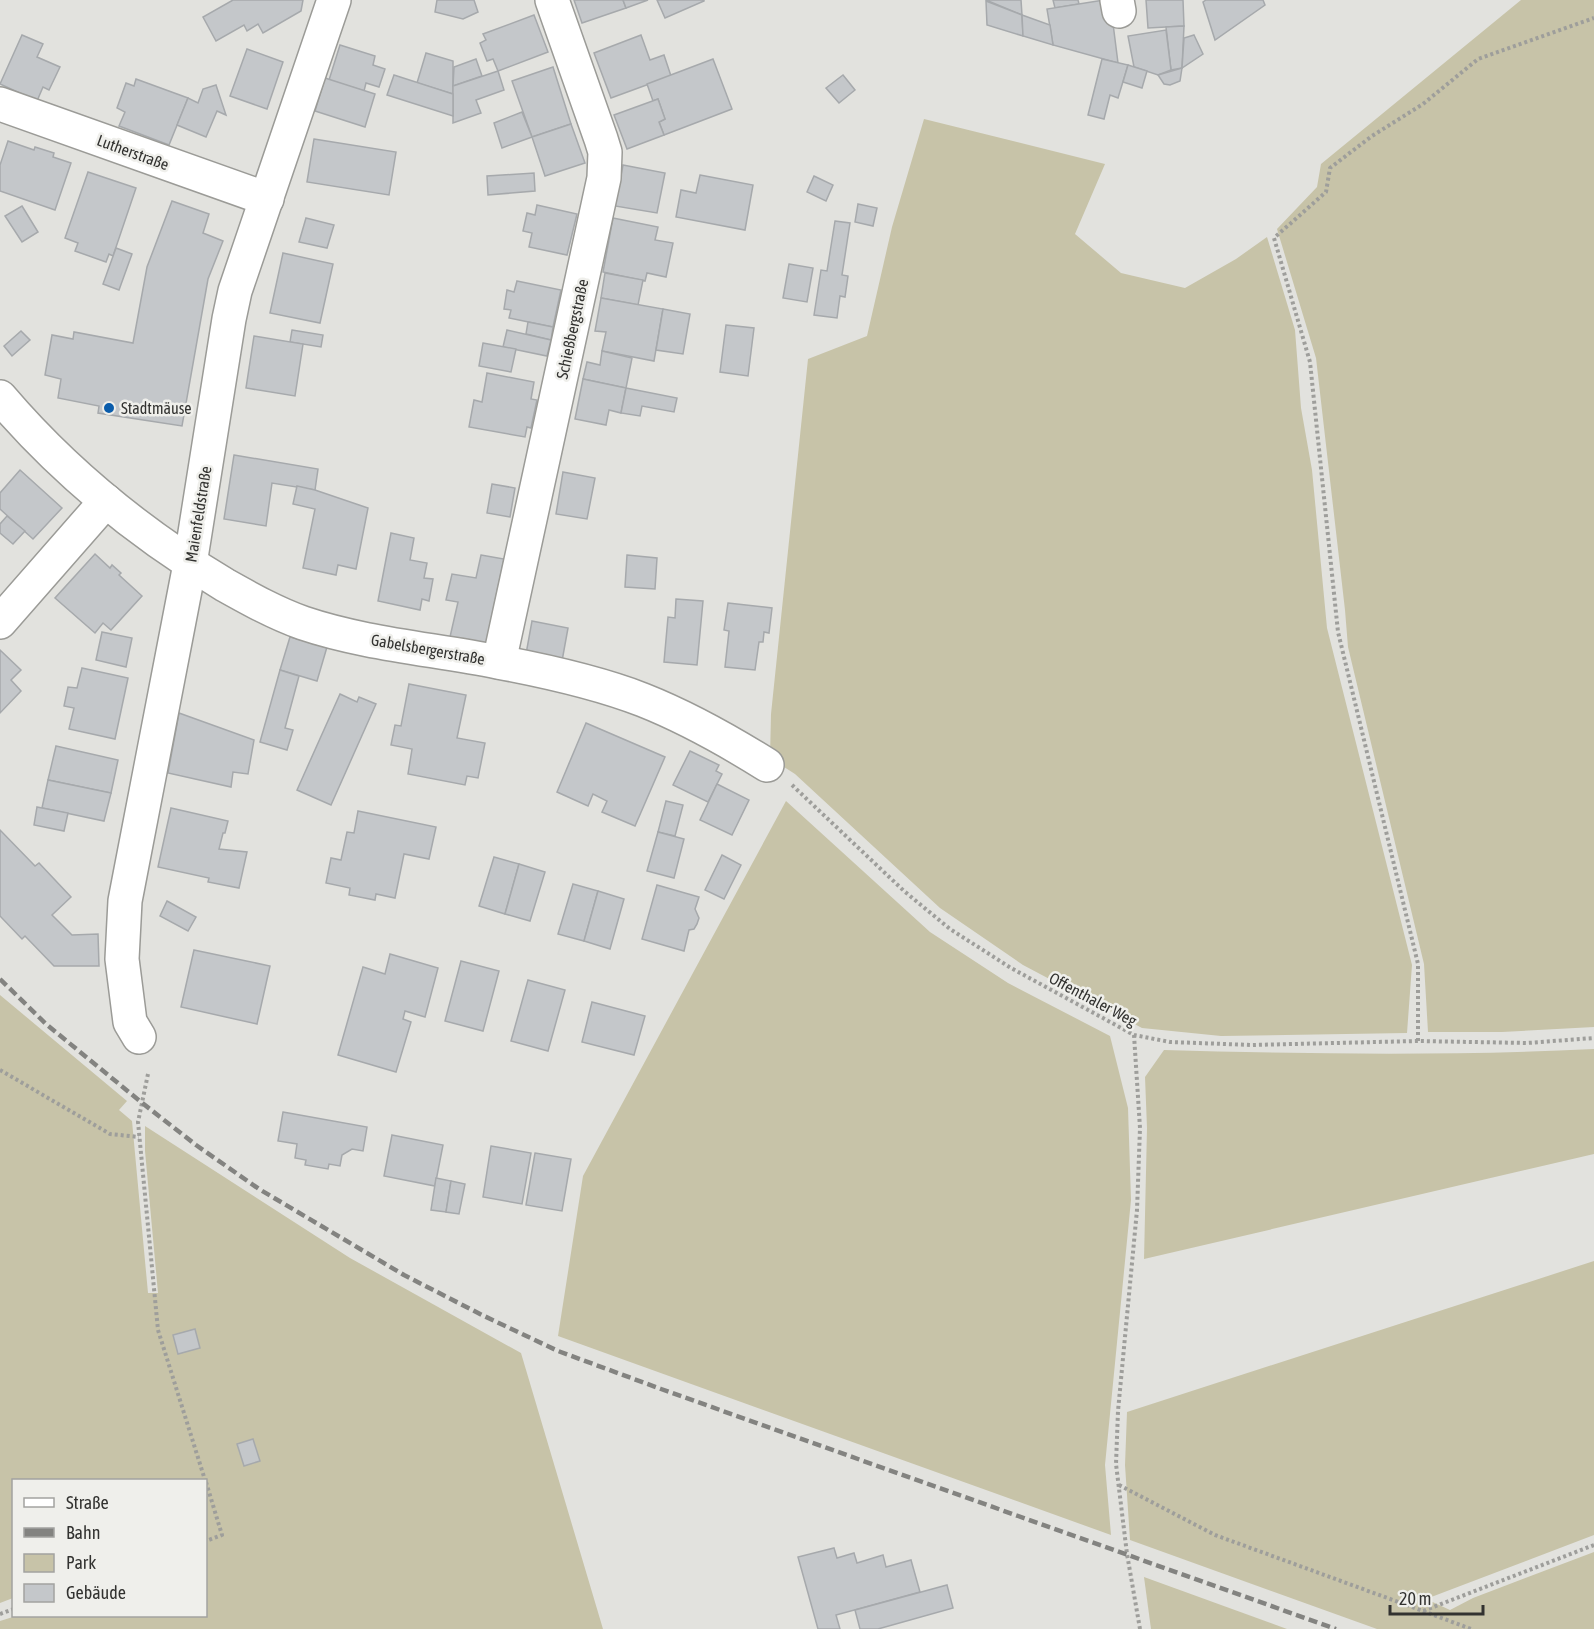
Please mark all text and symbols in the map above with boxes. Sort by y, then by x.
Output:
street label: Lutherstraße [95,131,171,173]
street label: Schießbergstraße [553,277,592,381]
place label: Stadtmäuse [121,399,192,417]
marker: Stadtmäuse [102,401,116,415]
street label: Maienfeldstraße [182,465,214,563]
street label: Gabelsbergerstraße [370,630,486,669]
street label: Offenthaler Weg [1046,968,1140,1031]
legend [12,1479,207,1617]
text: Straße [66,1492,109,1513]
text: Bahn [66,1522,100,1543]
text: Park [66,1552,96,1573]
scale bar [1390,1578,1483,1616]
text: Gebäude [66,1582,126,1603]
text: 20 m [1399,1588,1431,1609]

